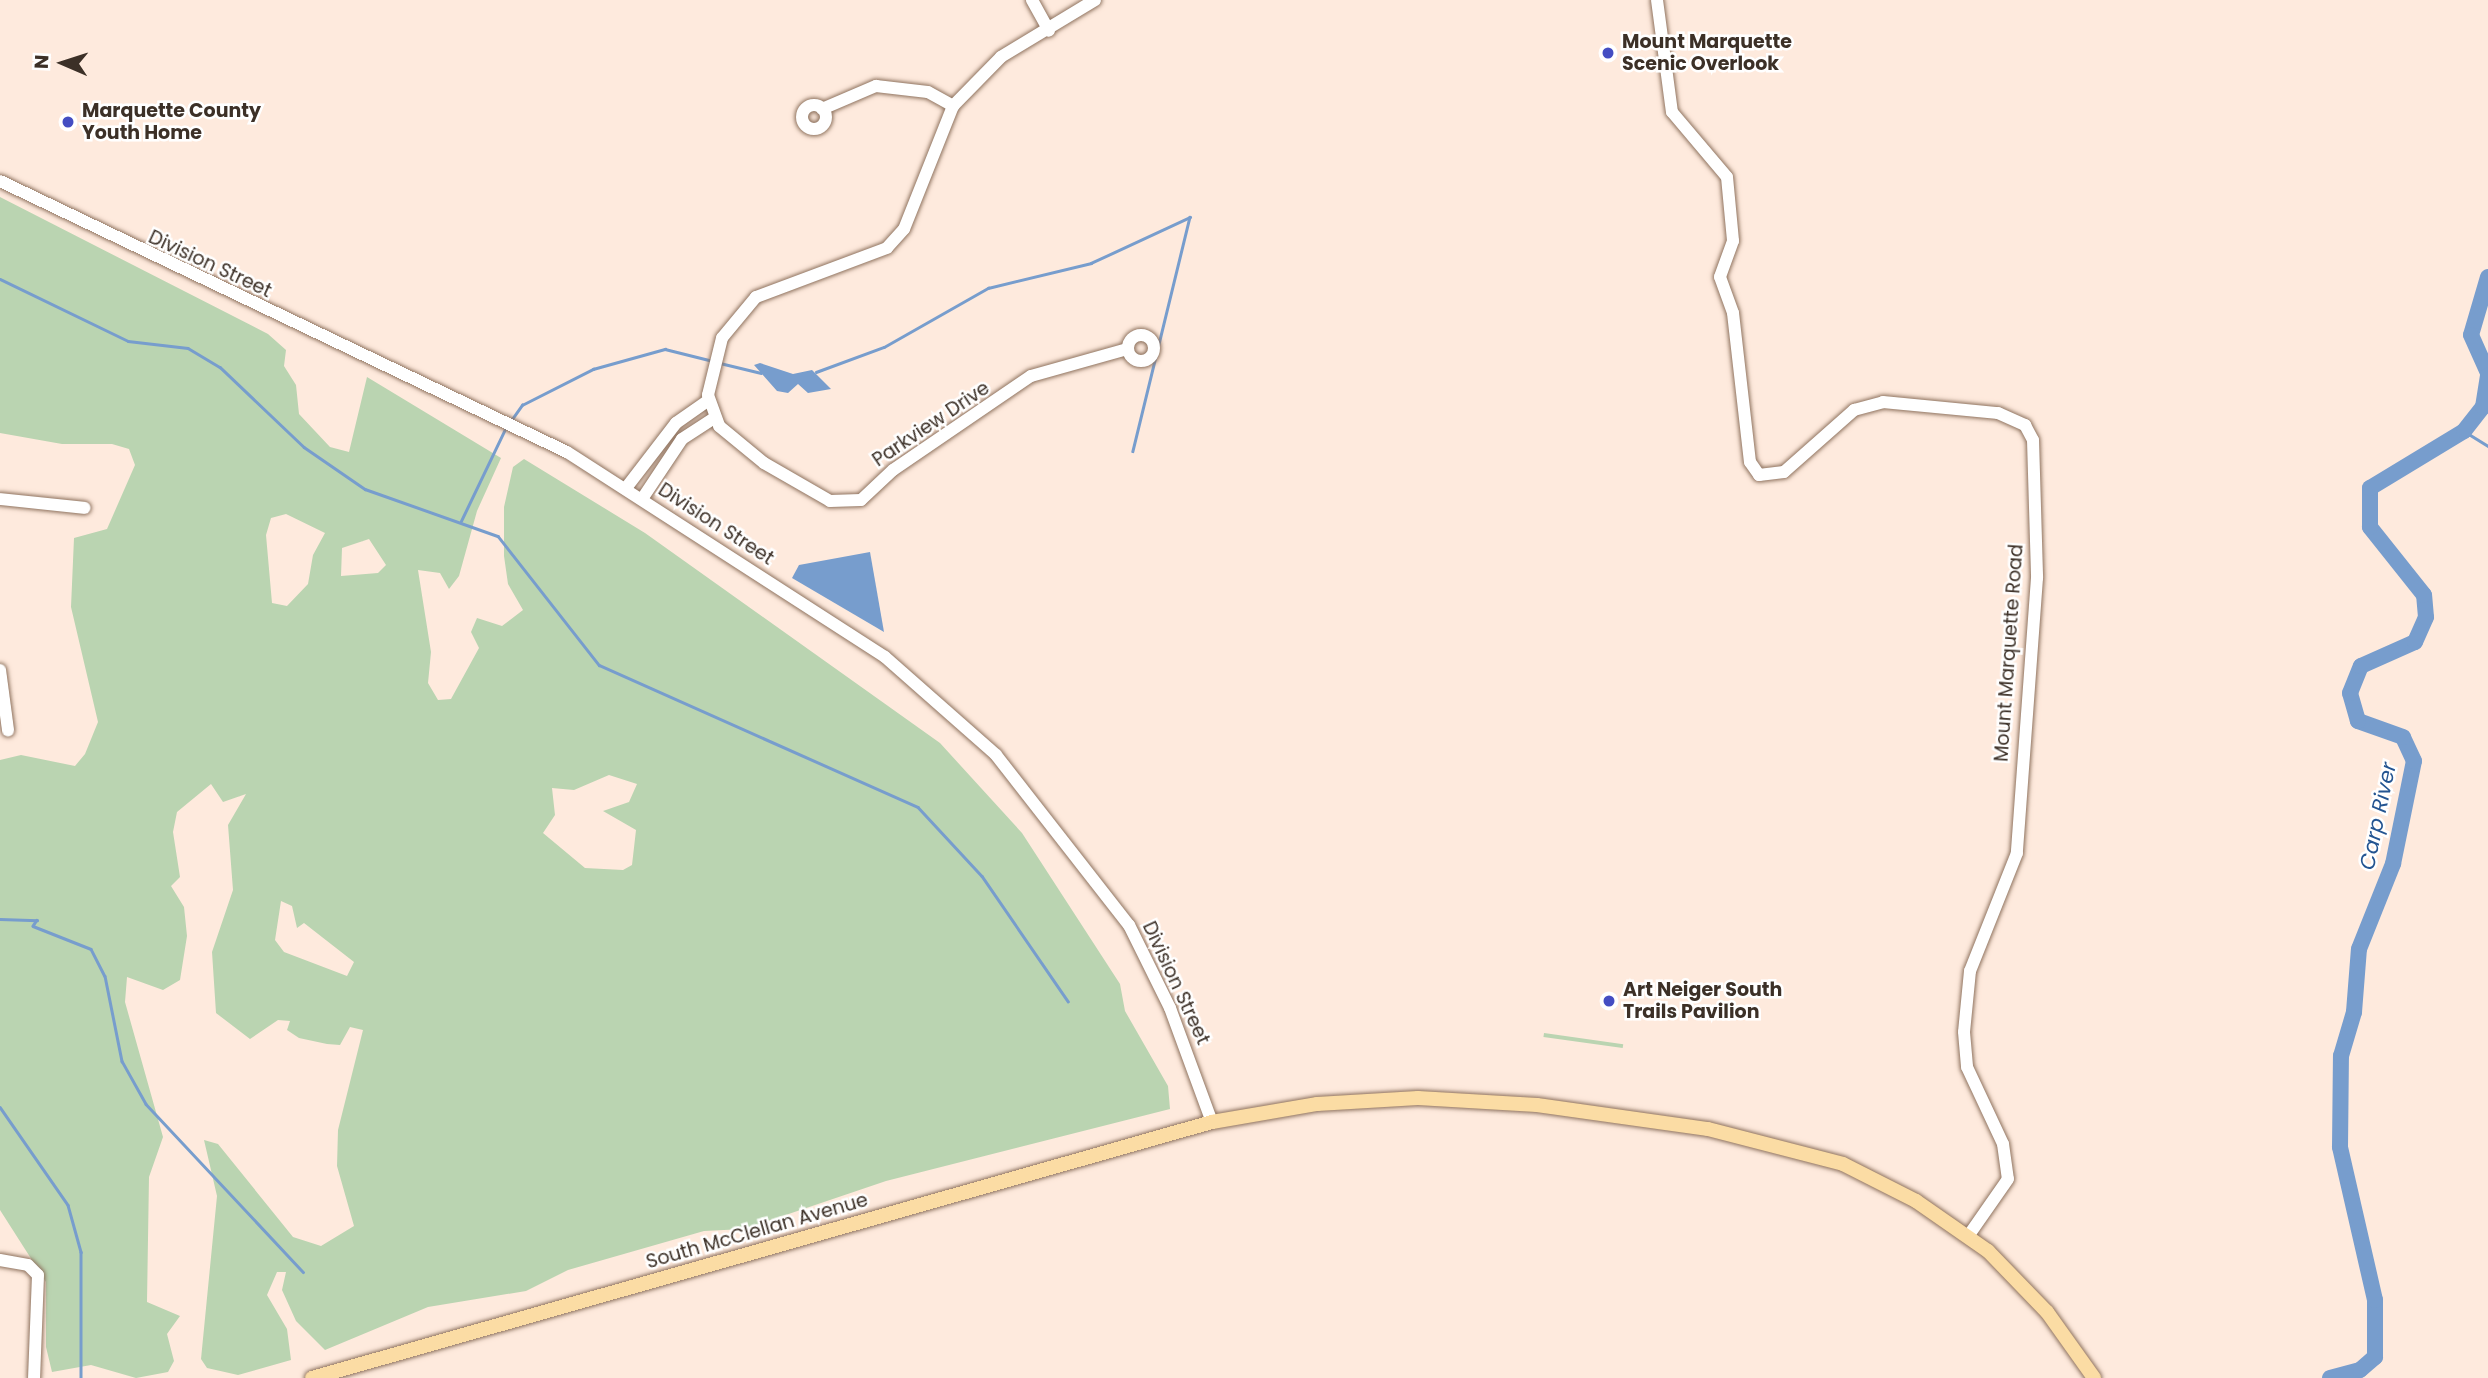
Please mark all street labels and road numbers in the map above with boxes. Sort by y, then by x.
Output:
street label: Division Street [145,226,275,302]
street label: Parkview Drive [868,376,994,472]
street label: Division Street [654,478,778,570]
street label: Mount Marquette Road [1990,543,2028,763]
street label: Division Street [1138,918,1214,1048]
street label: South McClellan Avenue [644,1188,870,1274]

